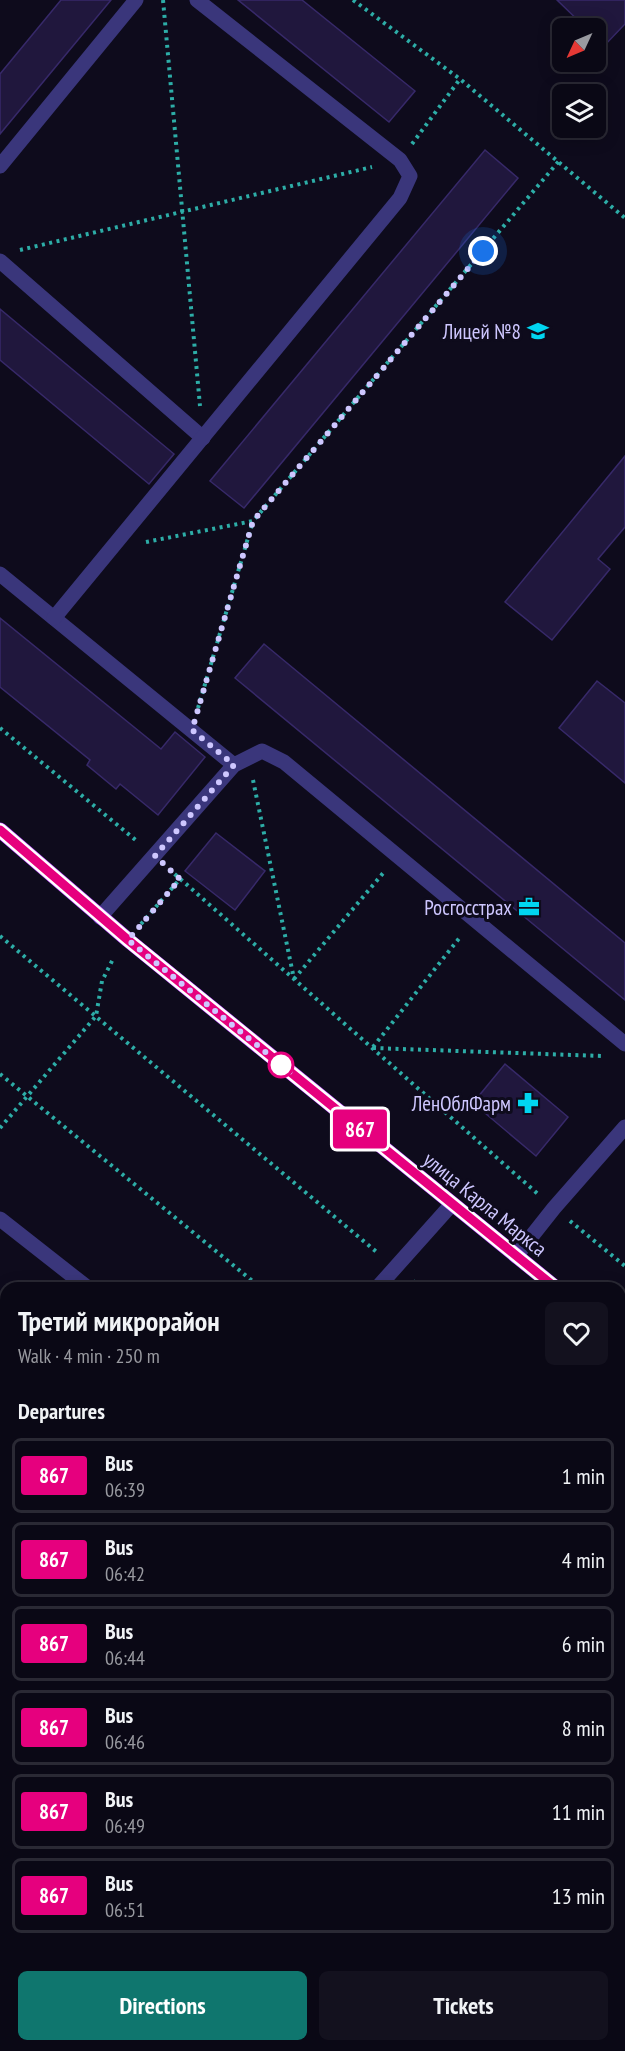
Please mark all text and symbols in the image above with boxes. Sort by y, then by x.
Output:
north arrow [552,18,606,72]
map controls [552,18,606,138]
button: layers [552,84,606,138]
your location [468,236,498,266]
place label: Лицей №8 [442,318,521,345]
school or university icon: Лицей №8 [526,319,550,343]
place label: Росгосстрах [424,894,512,921]
office icon: Росгосстрах [517,895,541,919]
unlabelled marker [268,1052,294,1078]
place label: ЛенОблФарм [411,1090,511,1117]
pharmacy icon: ЛенОблФарм [516,1091,540,1115]
line badge: 867 [326,1110,394,1148]
text: 867 [345,1116,375,1143]
street label: улица Карла Маркса [418,1146,552,1262]
text: Третий микрорайон [18,1302,220,1339]
button: heart [545,1302,608,1365]
text: Walk · 4 min · 250 m [18,1343,160,1369]
text: Departures [18,1397,105,1425]
text: Bus [105,1449,133,1477]
text: 867 [39,1462,69,1489]
text: 1 min [562,1462,605,1490]
text: 06:39 [105,1477,145,1503]
text: Bus [105,1533,133,1561]
text: 867 [39,1546,69,1573]
text: 4 min [562,1546,605,1574]
text: 06:42 [105,1561,145,1587]
text: Bus [105,1617,133,1645]
text: 867 [39,1630,69,1657]
text: 6 min [562,1630,605,1658]
text: 06:44 [105,1645,145,1671]
text: Bus [105,1701,133,1729]
text: 867 [39,1714,69,1741]
text: 8 min [562,1714,605,1742]
text: 06:46 [105,1729,145,1755]
text: Bus [105,1785,133,1813]
text: 867 [39,1798,69,1825]
text: 11 min [552,1798,605,1826]
text: 06:49 [105,1813,145,1839]
text: Bus [105,1869,133,1897]
text: 867 [39,1882,69,1909]
text: 13 min [552,1882,605,1910]
text: 06:51 [105,1897,145,1923]
button: Directions [18,1971,307,2040]
button: Tickets [319,1971,608,2040]

